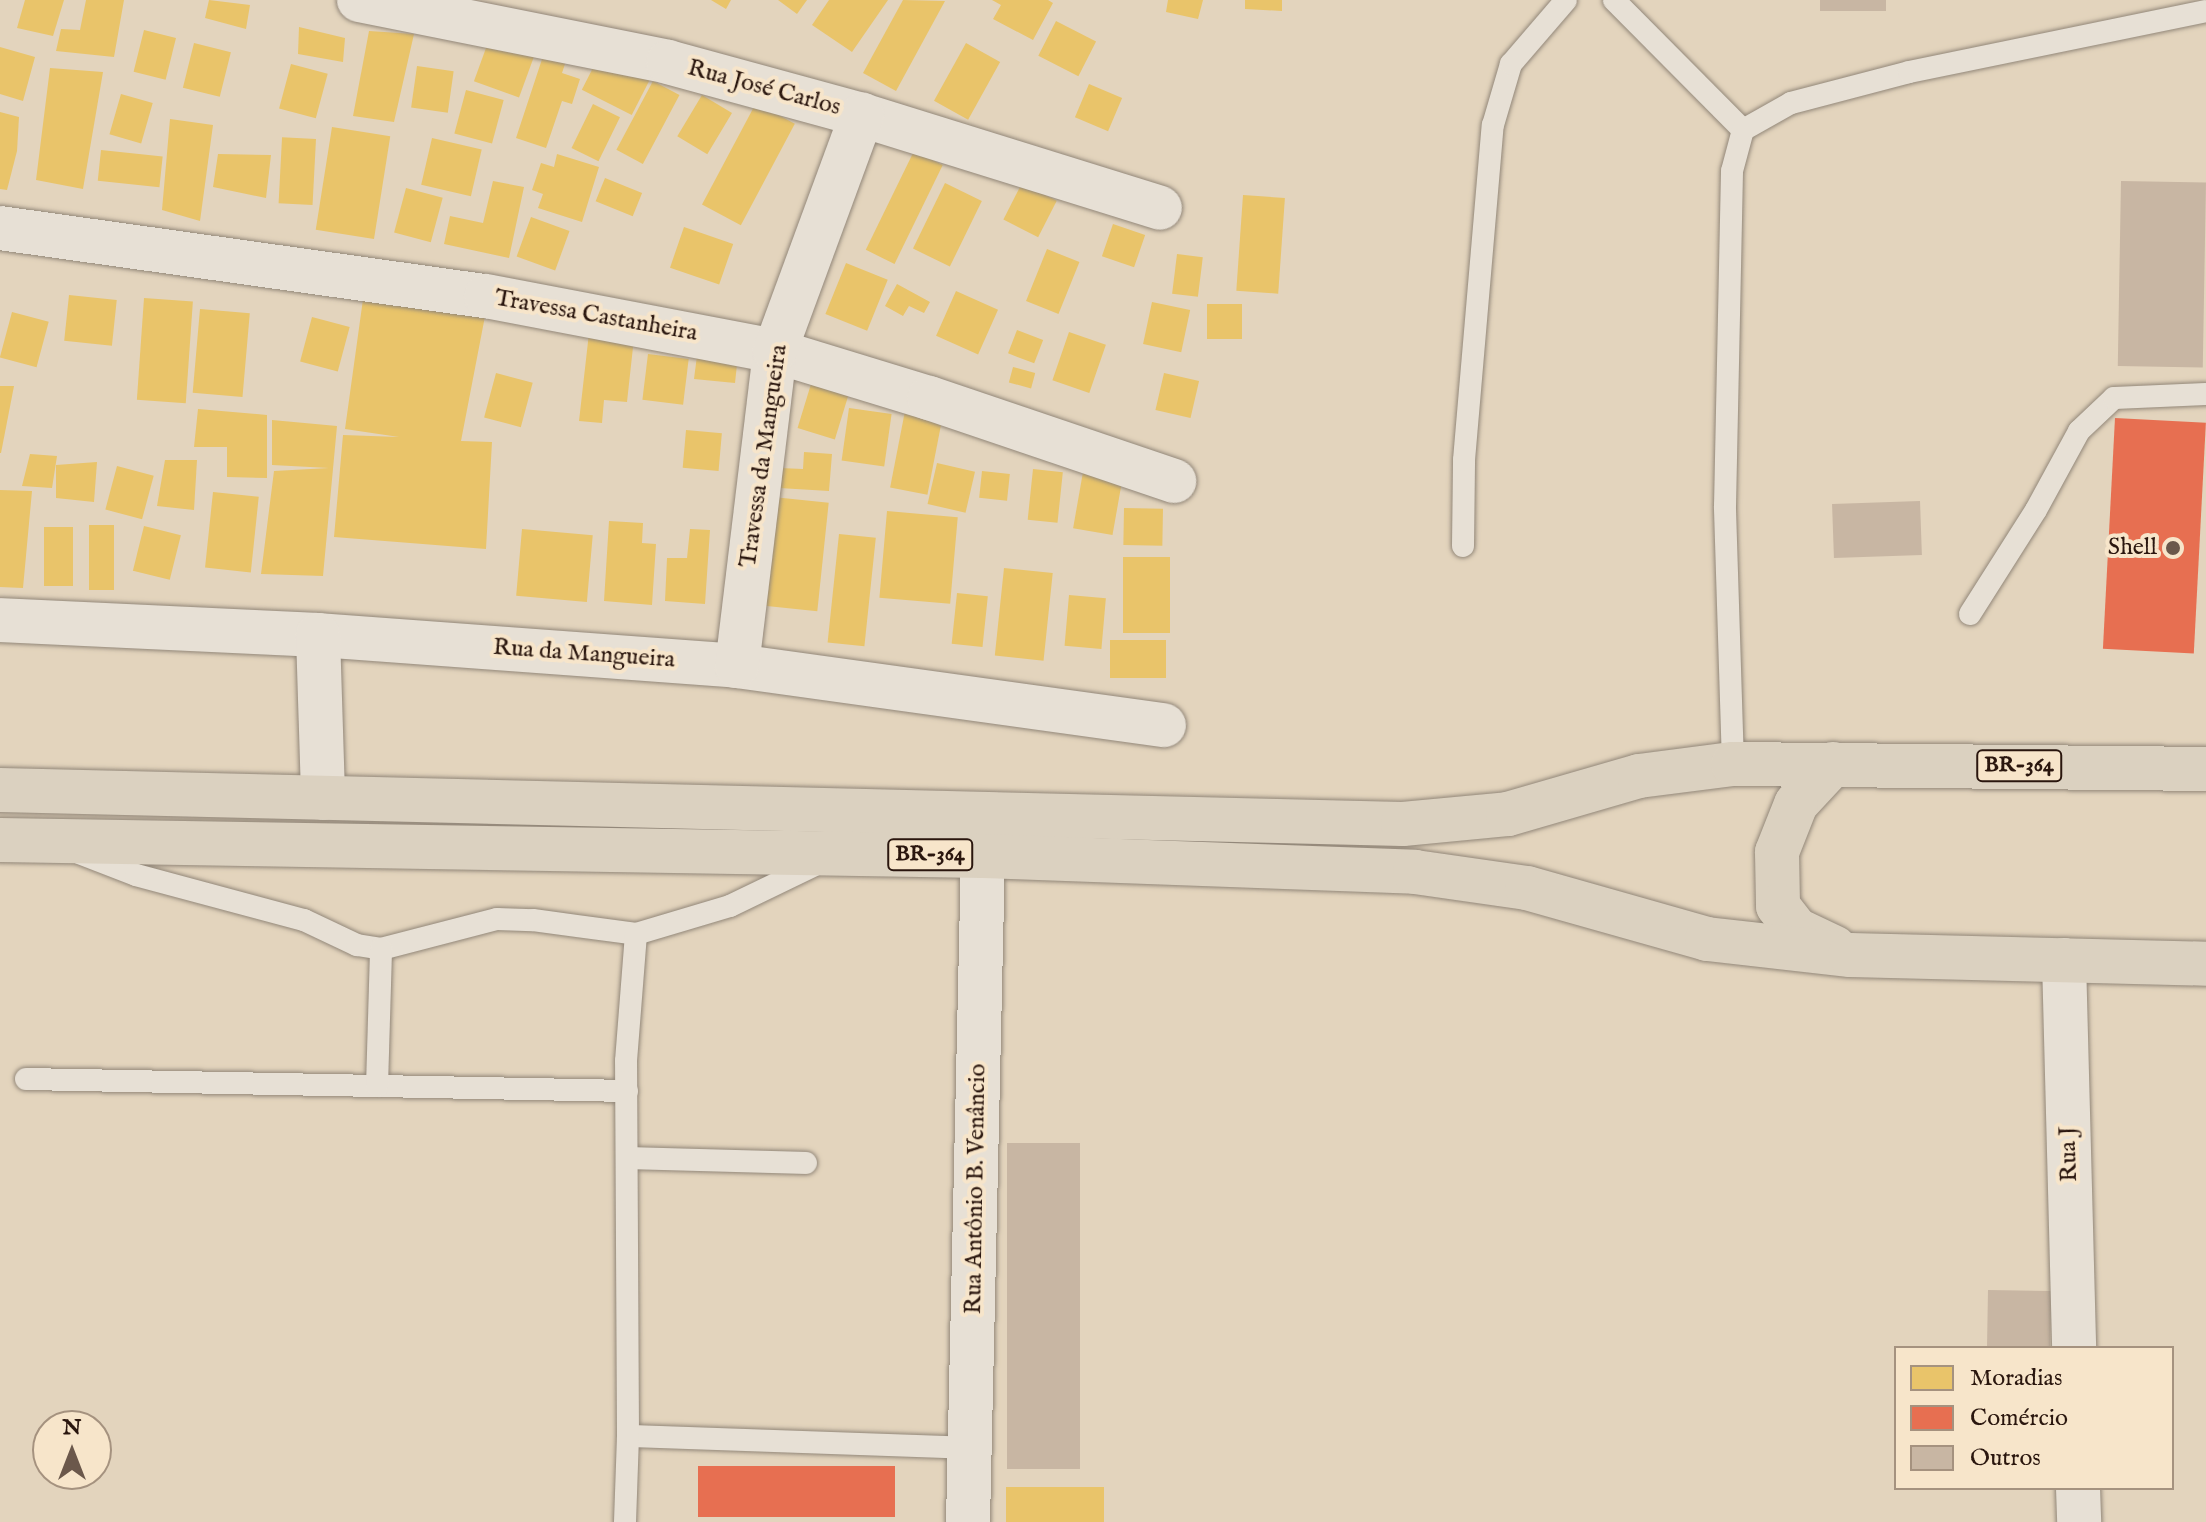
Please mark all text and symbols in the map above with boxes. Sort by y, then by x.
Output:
street label: Rua José Carlos [684,54,844,122]
street label: Travessa Castanheira [492,284,700,348]
street label: Travessa da Mangueira [734,343,794,569]
place label: Shell [2108,534,2157,562]
marker: Shell [2164,539,2182,557]
street label: Rua da Mangueira [492,633,676,675]
road number: BR-364 [1975,748,2063,784]
road number: BR-364 [886,837,974,873]
street label: Rua Antônio B. Venâncio [959,1063,993,1315]
street label: Rua J [2054,1126,2084,1182]
legend [1894,1346,2174,1490]
text: Moradias [1970,1363,2062,1394]
text: Comércio [1970,1403,2068,1434]
north arrow [32,1410,112,1490]
text: N [62,1414,82,1442]
text: Outros [1970,1443,2041,1474]

